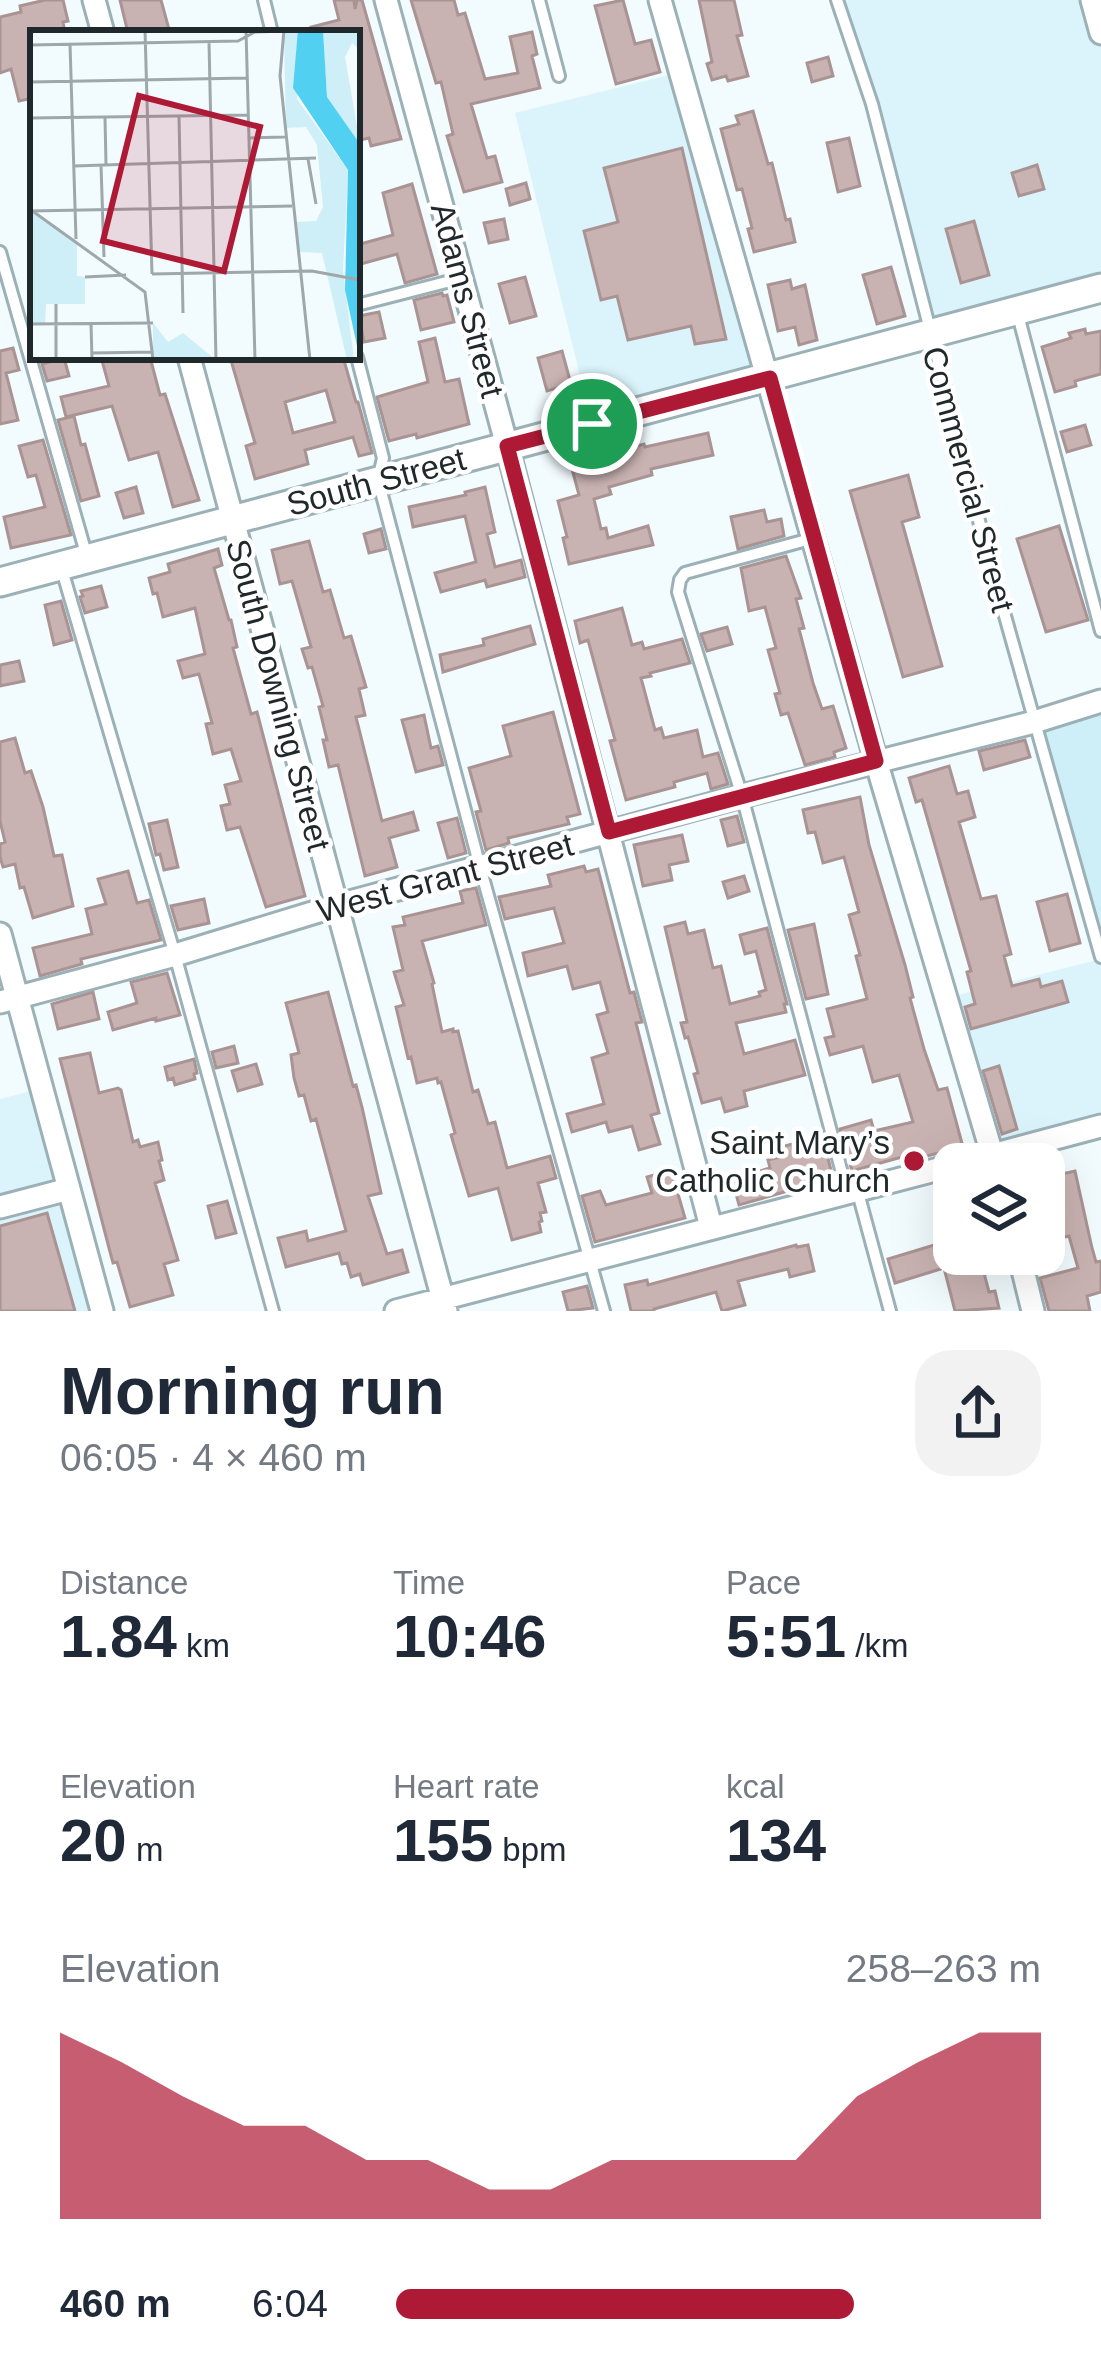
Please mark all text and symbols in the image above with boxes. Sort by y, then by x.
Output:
inset map [30,30,360,360]
street label: Adams Street [424,199,511,401]
street label: Commercial Street [915,342,1022,616]
pin [541,373,643,475]
icon: arrive [559,391,625,457]
street label: South Street [283,440,470,523]
street label: South Downing Street [219,535,338,855]
street label: West Grant Street [313,826,577,929]
place label: Saint Mary’s Catholic Church [655,1124,890,1199]
map controls [933,1143,1065,1275]
button: layers [933,1143,1065,1275]
marker: Saint Mary’s Catholic Church [901,1148,927,1174]
button: share [915,1350,1041,1476]
text: Morning run [60,1354,445,1428]
text: 06:05 · 4 × 460 m [60,1436,367,1479]
text: Distance [60,1564,188,1601]
text: Time [393,1564,465,1601]
text: Pace [726,1564,801,1601]
text: 1.84 [60,1603,177,1670]
text: 10:46 [393,1603,546,1670]
text: 5:51 [726,1603,846,1670]
text: km [177,1627,230,1664]
text: /km [846,1627,908,1664]
text: Elevation [60,1768,196,1805]
text: Heart rate [393,1768,540,1805]
text: kcal [726,1768,785,1805]
text: 20 [60,1807,127,1874]
text: 155 [393,1807,493,1874]
text: 134 [726,1807,826,1874]
text: m [127,1831,163,1868]
text: bpm [493,1831,566,1868]
text: Elevation [60,1947,220,1990]
text: 258–263 m [846,1947,1041,1990]
text: 460 m [60,2282,171,2325]
text: 6:04 [252,2282,328,2325]

